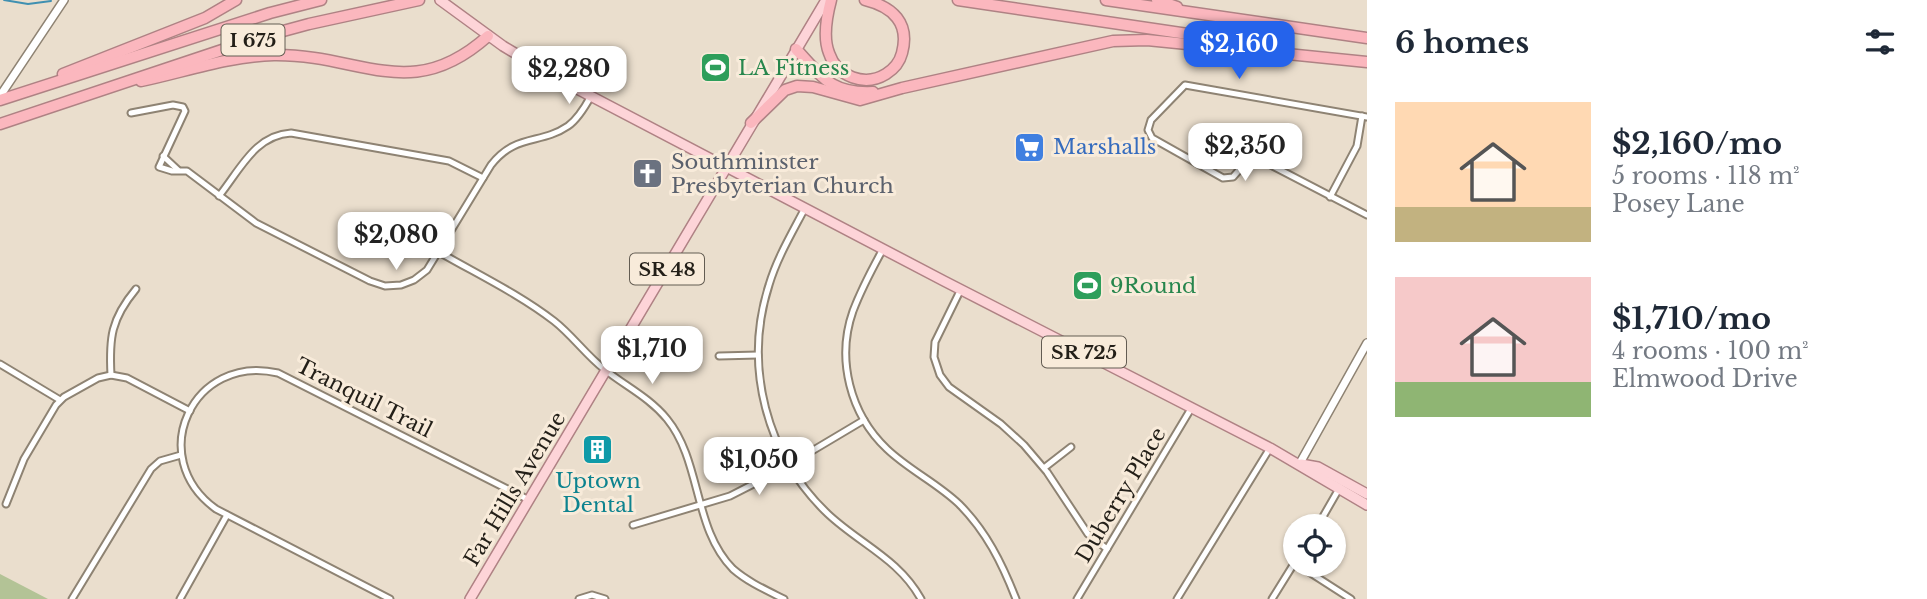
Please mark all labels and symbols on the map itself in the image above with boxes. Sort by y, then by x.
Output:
pin: $2,160 [1182,22,1296,81]
road number: I 675 [222,24,284,56]
pin: $2,280 [512,46,626,106]
sports icon: LA Fitness [698,51,732,85]
place label: LA Fitness [738,55,849,81]
pin: $2,350 [1188,124,1302,183]
supermarket icon: Marshalls [1013,130,1047,164]
place label: Marshalls [1053,134,1156,160]
place label: Southminster Presbyterian Church [671,149,894,199]
church icon: Southminster Presbyterian Church [631,157,665,191]
pin: $2,080 [339,212,453,272]
road number: SR 48 [630,254,704,284]
sports icon: 9Round [1070,269,1104,303]
place label: 9Round [1110,273,1196,299]
pin: $1,710 [595,326,709,386]
road number: SR 725 [1042,336,1126,368]
street label: Tranquil Trail [291,352,437,444]
street label: Far Hills Avenue [459,407,571,571]
street label: Duberry Place [1070,423,1172,567]
building icon: Uptown Dental [581,432,615,466]
pin: $1,050 [702,438,816,497]
place label: Uptown Dental [555,468,641,518]

